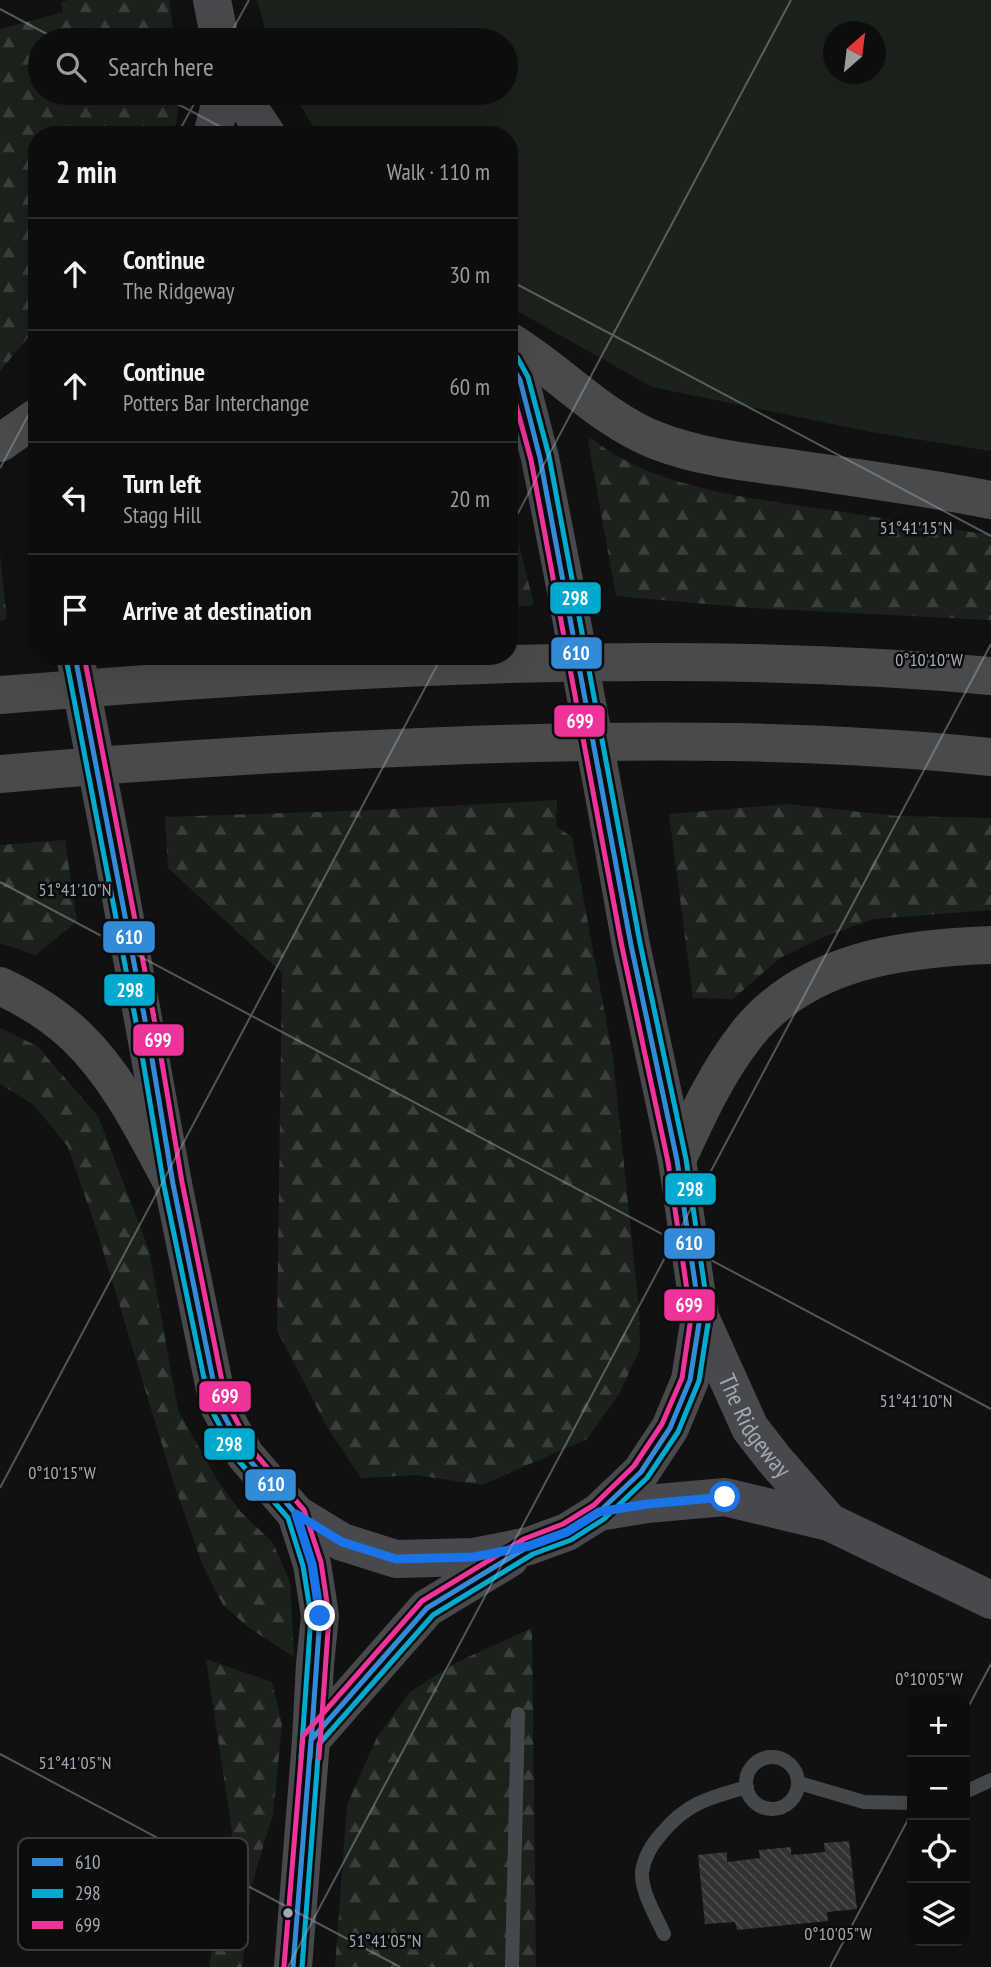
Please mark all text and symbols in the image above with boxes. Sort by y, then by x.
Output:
north arrow [823,21,886,84]
search box [28,28,518,105]
icon: search [52,48,90,86]
text: Search here [108,50,214,83]
text: 2 min [56,152,117,191]
text: Walk · 110 m [387,157,490,186]
text: Continue [123,243,205,276]
icon: ahead [56,255,94,293]
text: 30 m [449,260,490,289]
text: The Ridgeway [123,276,234,305]
text: Continue [123,355,205,388]
icon: ahead [56,367,94,405]
text: 60 m [449,372,490,401]
text: Potters Bar Interchange [123,388,309,417]
text: Turn left [123,467,201,500]
icon: left [56,479,94,517]
text: 20 m [449,484,490,513]
text: Stagg Hill [123,500,201,529]
text: 51°41'15"N [880,516,952,539]
line badge: 298 [549,581,602,615]
text: 298 [561,586,589,610]
icon: arrive [56,591,94,629]
text: Arrive at destination [123,594,312,627]
line badge: 610 [550,636,603,670]
text: 610 [562,641,590,665]
text: 0°10'10"W [895,648,963,671]
line badge: 699 [553,704,606,738]
text: 699 [566,709,594,733]
text: 51°41'10"N [39,878,111,901]
line badge: 610 [102,920,156,954]
text: 610 [115,925,143,949]
line badge: 298 [103,973,156,1007]
text: 298 [116,978,144,1002]
line badge: 699 [132,1023,185,1057]
text: 699 [144,1028,172,1052]
line badge: 298 [664,1172,717,1206]
text: 298 [676,1177,704,1201]
line badge: 610 [663,1227,716,1260]
text: 610 [675,1231,703,1255]
line badge: 699 [663,1288,716,1322]
text: 699 [675,1293,703,1317]
street label: The Ridgeway [712,1369,798,1484]
line badge: 699 [198,1380,252,1413]
text: 699 [211,1384,239,1408]
text: 51°41'10"N [880,1389,952,1412]
line badge: 298 [203,1427,256,1461]
text: 298 [215,1432,243,1456]
text: 0°10'15"W [28,1461,96,1484]
line badge: 610 [244,1468,297,1502]
text: 610 [257,1472,285,1496]
route start [709,1481,740,1512]
route end [304,1600,335,1631]
text: 0°10'05"W [895,1667,963,1690]
map controls [907,1694,970,1946]
button: + [907,1694,970,1757]
text: 51°41'05"N [39,1751,111,1774]
button: − [907,1757,970,1820]
button: locate [907,1820,970,1883]
legend [18,1838,248,1950]
text: 610 [75,1850,101,1874]
text: 298 [75,1881,101,1905]
button: layers [907,1883,970,1946]
unlabelled marker [281,1906,295,1920]
text: 699 [75,1913,101,1937]
text: 0°10'05"W [804,1922,872,1945]
text: 51°41'05"N [349,1929,421,1952]

